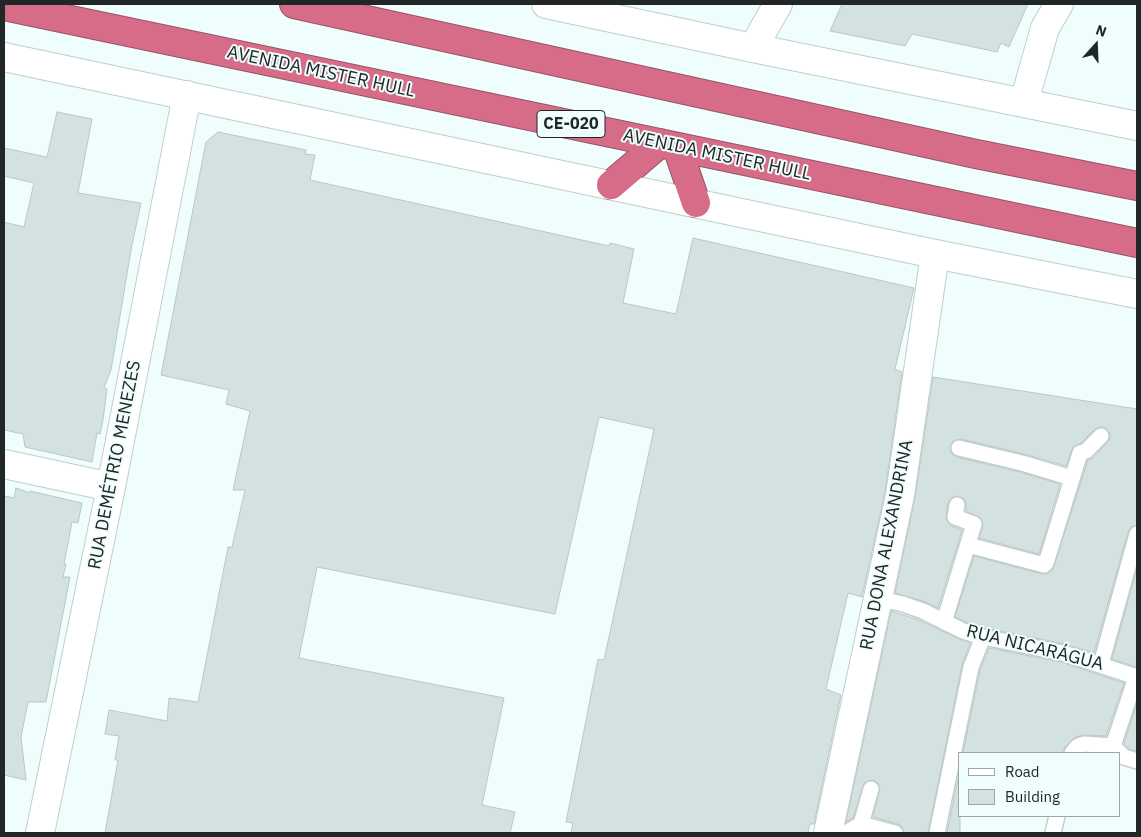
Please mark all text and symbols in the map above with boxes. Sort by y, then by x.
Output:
north arrow [1071,20,1121,70]
text: N [1093,21,1109,41]
street label: AVENIDA MISTER HULL [225,42,417,102]
road number: CE-020 [537,110,605,138]
street label: AVENIDA MISTER HULL [621,125,813,185]
street label: RUA DEMÉTRIO MENEZES [84,359,146,571]
street label: RUA DONA ALEXANDRINA [856,438,918,652]
street label: RUA NICARÁGUA [964,621,1106,675]
legend [958,752,1121,817]
text: Road [1005,762,1040,781]
text: Building [1005,787,1060,806]

